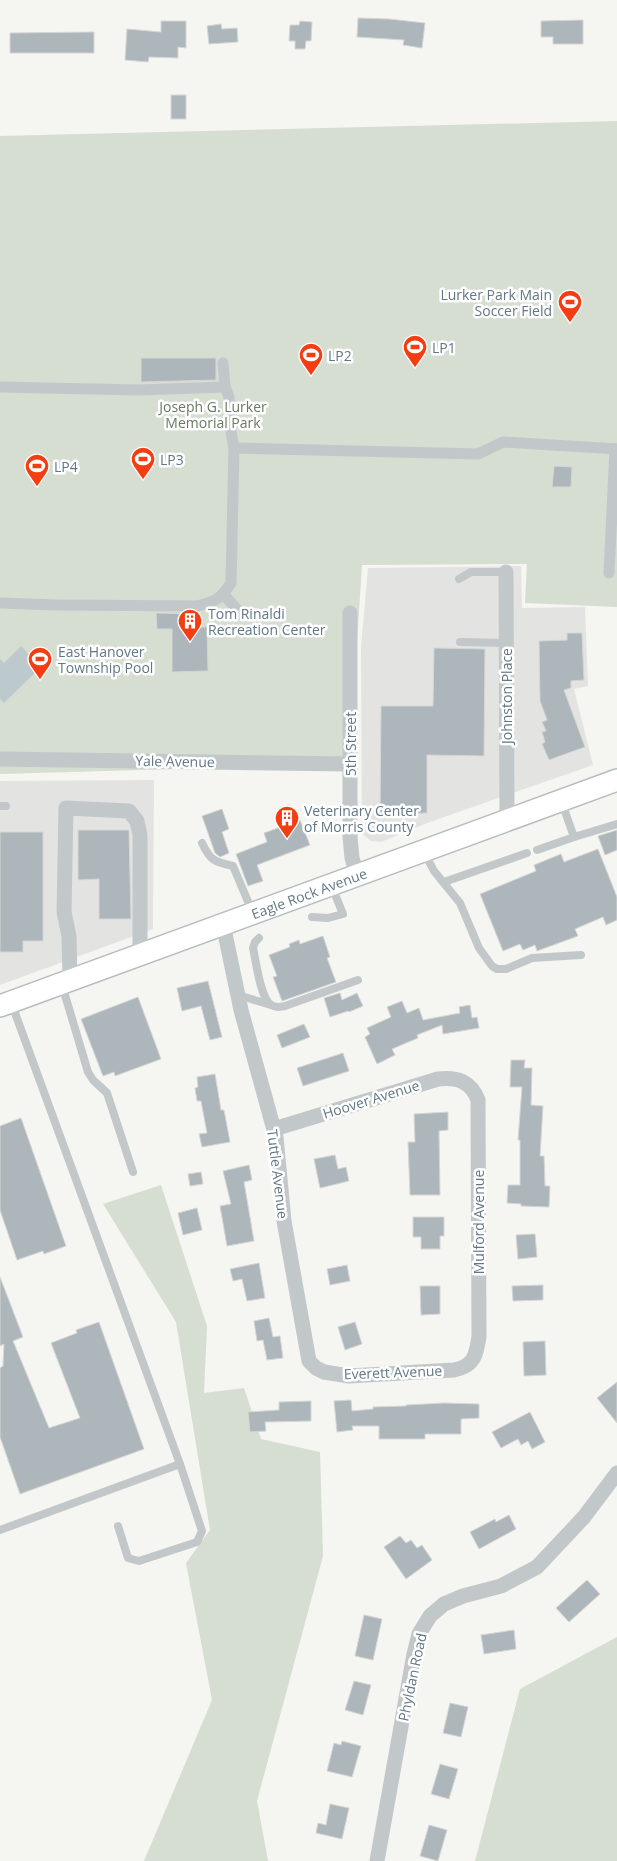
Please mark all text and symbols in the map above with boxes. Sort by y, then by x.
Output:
place label: Lurker Park Main Soccer Field [440,285,552,320]
sports icon: Lurker Park Main Soccer Field [557,289,583,323]
sports icon: LP1 [402,334,428,368]
place label: LP1 [432,338,456,357]
sports icon: LP2 [298,342,324,376]
place label: LP2 [328,346,352,365]
park label: Joseph G. Lurker Memorial Park [157,397,267,432]
sports icon: LP3 [130,446,156,480]
place label: LP3 [160,450,184,469]
sports icon: LP4 [24,453,50,487]
place label: LP4 [54,457,78,476]
place label: Tom Rinaldi Recreation Center [208,604,326,639]
building icon: Tom Rinaldi Recreation Center [177,608,203,642]
place label: East Hanover Township Pool [58,642,153,677]
sports icon: East Hanover Township Pool [27,646,53,680]
street label: Johnston Place [497,648,516,746]
street label: 5th Street [341,712,360,776]
street label: Yale Avenue [135,751,215,771]
place label: Veterinary Center of Morris County [304,801,419,836]
building icon: Veterinary Center of Morris County [274,805,300,839]
street label: Eagle Rock Avenue [248,863,370,923]
street label: Hoover Avenue [320,1075,422,1123]
street label: Tuttle Avenue [263,1128,293,1220]
street label: Mulford Avenue [469,1170,488,1274]
street label: Everett Avenue [343,1361,443,1383]
street label: Phyldan Road [393,1631,431,1723]

